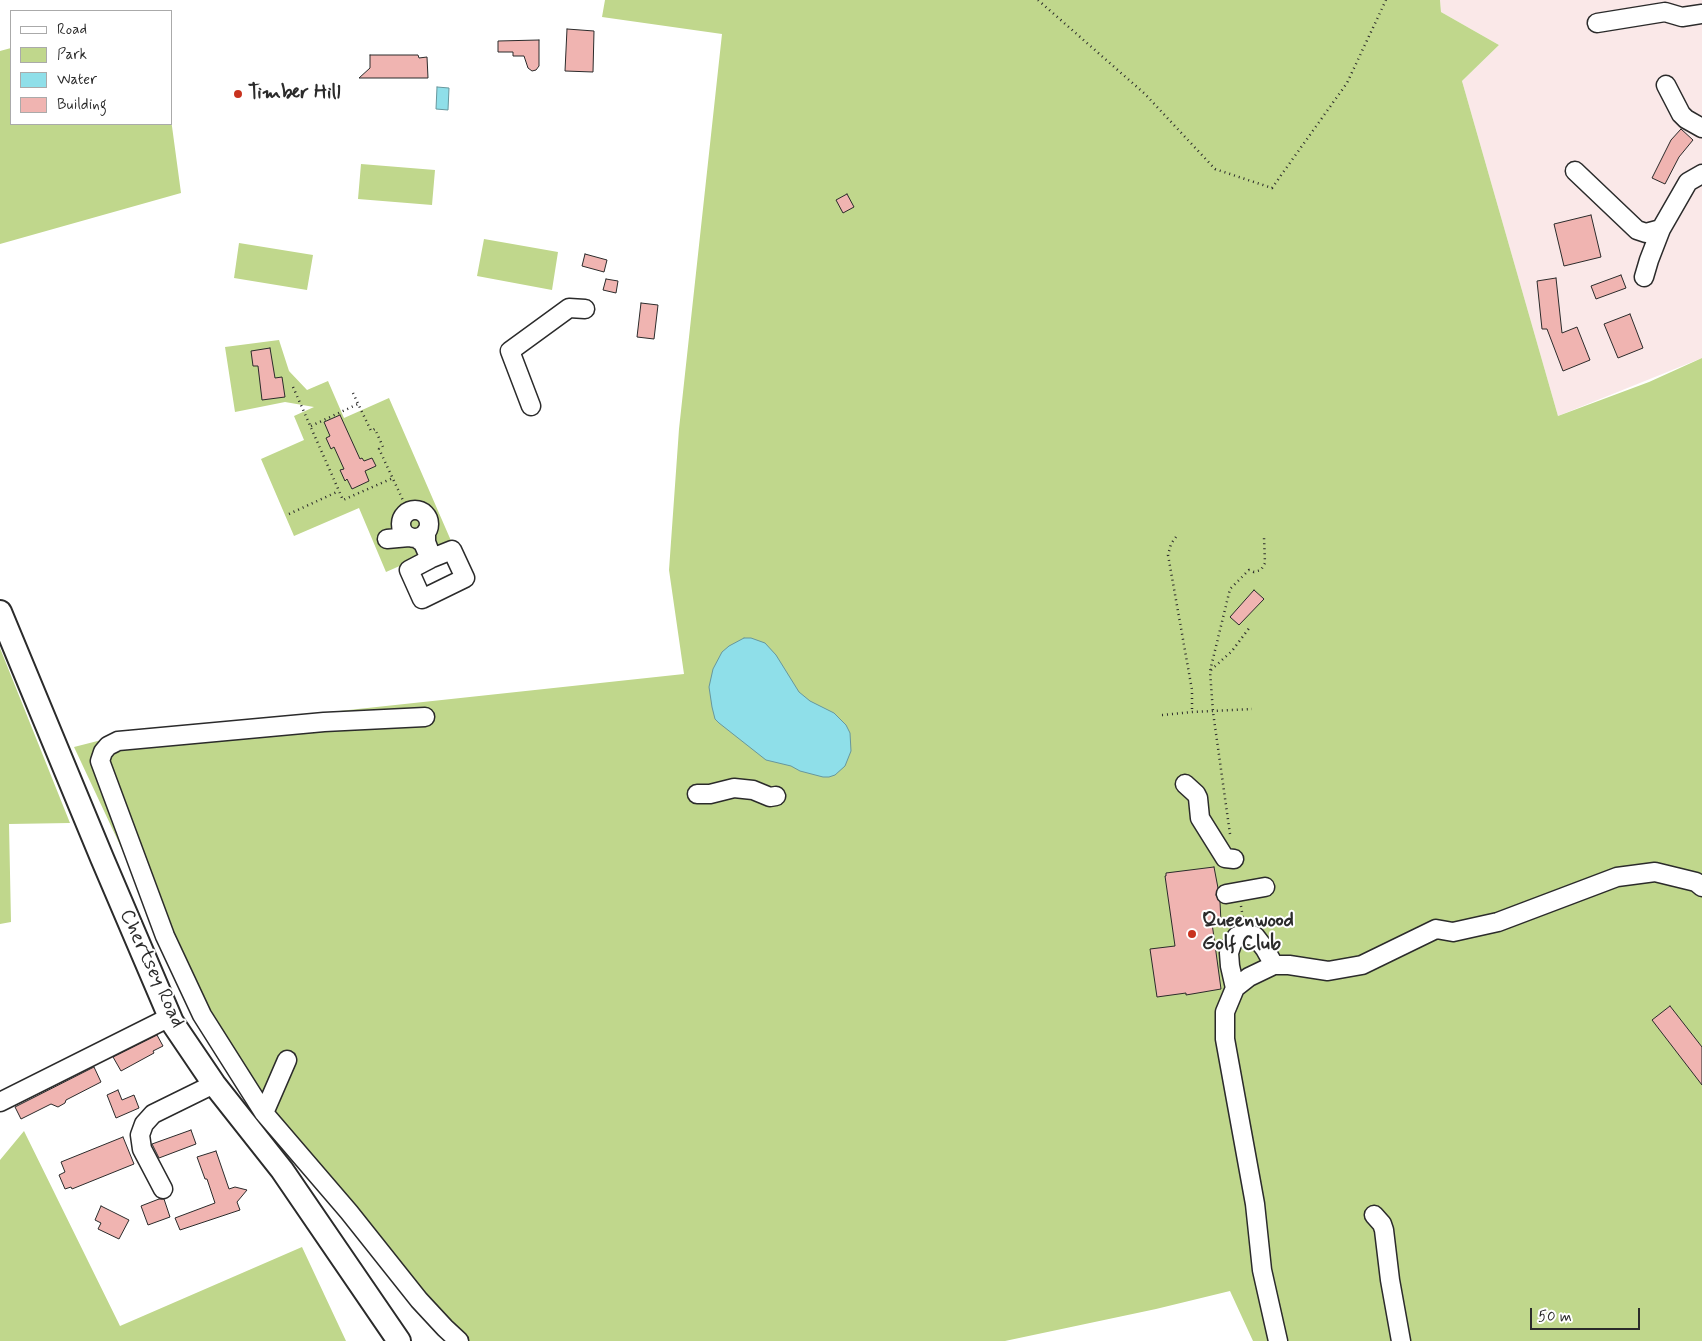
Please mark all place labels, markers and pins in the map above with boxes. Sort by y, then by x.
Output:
place label: Timber Hill [248,82,340,106]
marker: Timber Hill [232,88,244,100]
place label: Queenwood Golf Club [1202,910,1294,957]
marker: Queenwood Golf Club [1186,928,1198,940]

